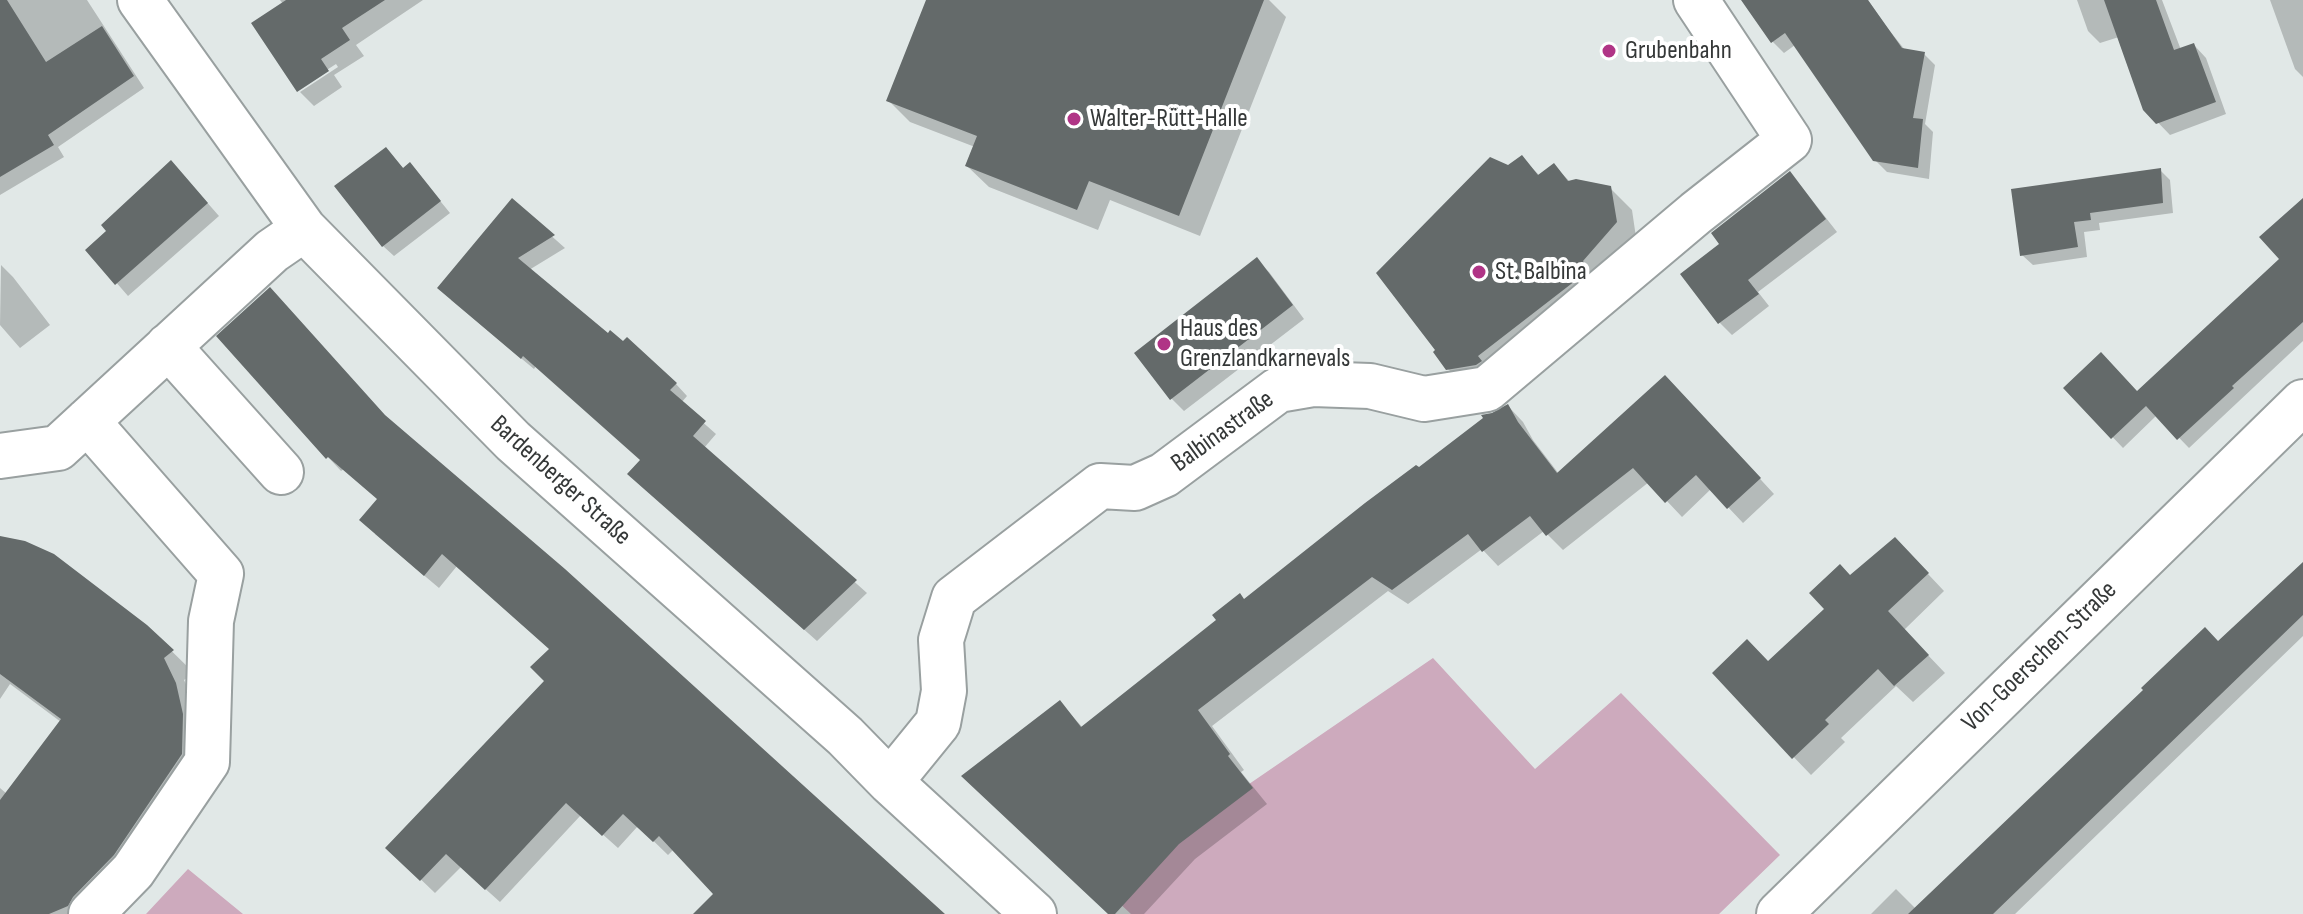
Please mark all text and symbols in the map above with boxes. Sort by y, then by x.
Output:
place label: Grubenbahn [1625,35,1732,67]
marker: Grubenbahn [1600,42,1618,60]
place label: Walter-Rütt-Halle [1090,103,1248,135]
marker: Walter-Rütt-Halle [1065,110,1083,128]
place label: St. Balbina [1495,256,1587,288]
marker: St. Balbina [1470,263,1488,281]
place label: Haus des Grenzlandkarnevals [1180,313,1350,374]
marker: Haus des Grenzlandkarnevals [1155,335,1173,353]
street label: Balbinastraße [1166,384,1280,480]
street label: Bardenberger Straße [483,410,637,552]
street label: Von-Goerschen-Straße [1956,575,2124,739]

